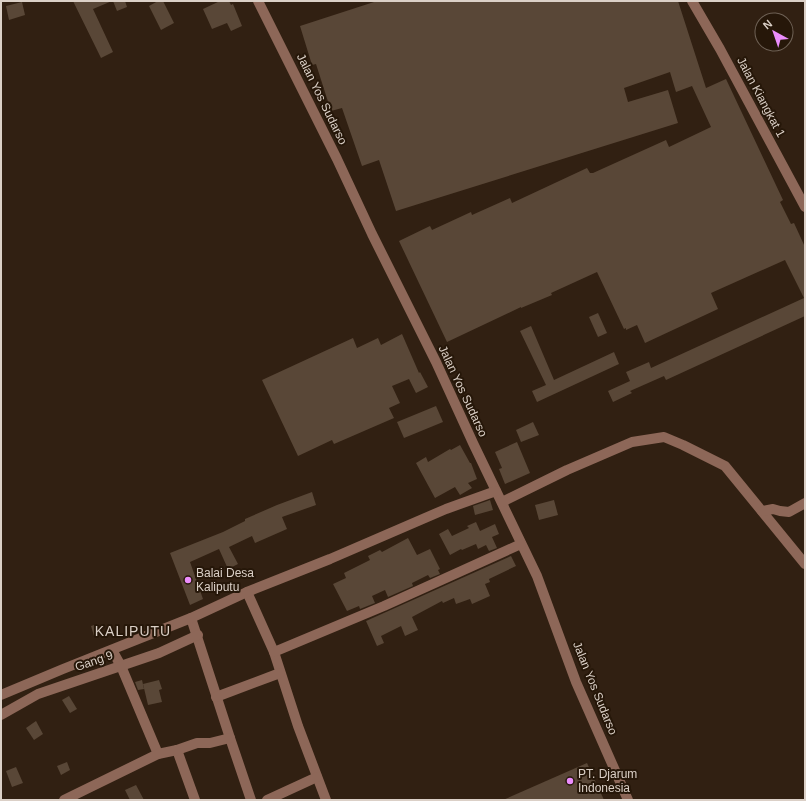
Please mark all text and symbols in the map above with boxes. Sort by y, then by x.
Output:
north arrow [754,12,794,52]
text: N [761,17,775,31]
street label: Jalan Yos Sudarso [294,51,350,147]
street label: Jalan Kiangkat 1 [734,55,788,140]
street label: Jalan Yos Sudarso [436,343,490,439]
place label: Balai Desa Kaliputu [196,566,254,594]
marker: Balai Desa Kaliputu [183,575,193,585]
district label: KALIPUTU [95,623,171,639]
street label: Jalan Yos Sudarso [570,639,620,737]
street label: Gang 9 [73,648,115,674]
place label: PT. Djarum Indonesia [578,767,637,795]
marker: PT. Djarum Indonesia [565,776,575,786]

